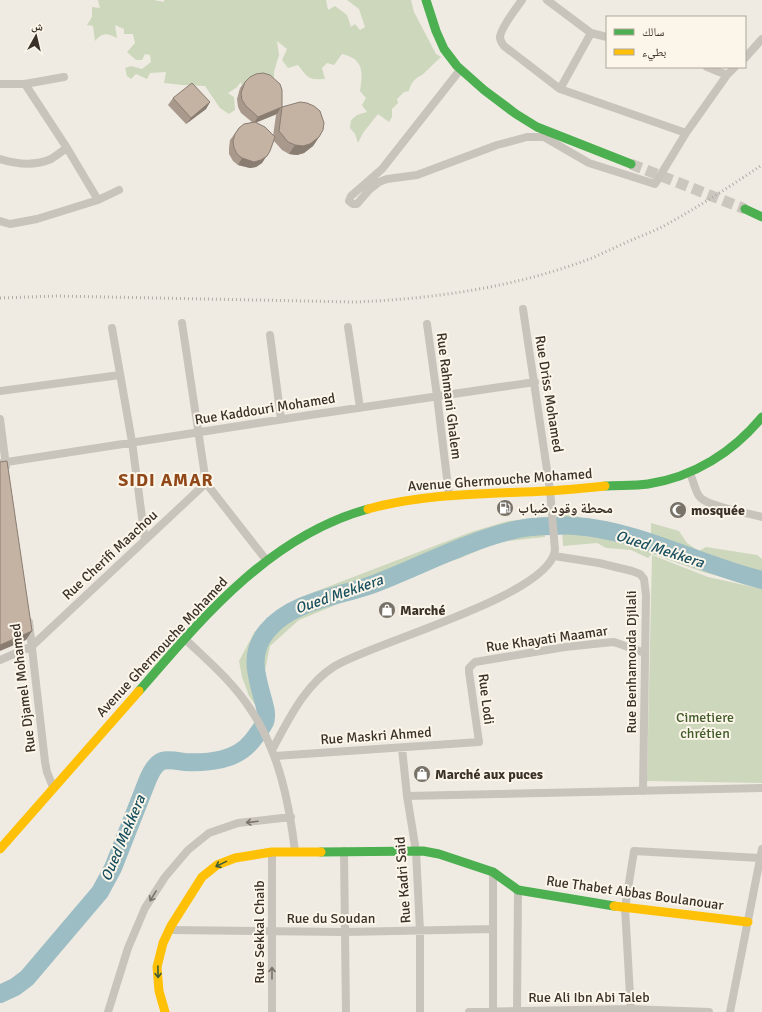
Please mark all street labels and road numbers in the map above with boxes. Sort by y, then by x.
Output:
street label: Rue Rahmani Ghalem [433,332,465,460]
street label: Rue Driss Mohamed [531,334,567,454]
street label: Rue Kaddouri Mohamed [193,389,337,429]
street label: Avenue Ghermouche Mohamed [407,465,593,495]
street label: Rue Cherifi Maachou [59,507,161,603]
street label: Avenue Ghermouche Mohamed [93,574,231,720]
street label: Rue Benhamouda Djilali [623,590,640,734]
street label: Rue Djamel Mohamed [7,622,39,754]
street label: Rue Khayati Maamar [485,622,610,656]
street label: Rue Lodi [474,673,498,725]
street label: Rue Maskri Ahmed [320,724,432,748]
street label: Rue Kadri Said [391,836,415,924]
street label: Rue Thabet Abbas Boulanouar [545,872,726,914]
street label: Rue Sekkal Chaib [251,880,268,984]
street label: Rue du Soudan [287,910,375,927]
street label: Rue Ali Ibn Abi Taleb [528,989,650,1006]

